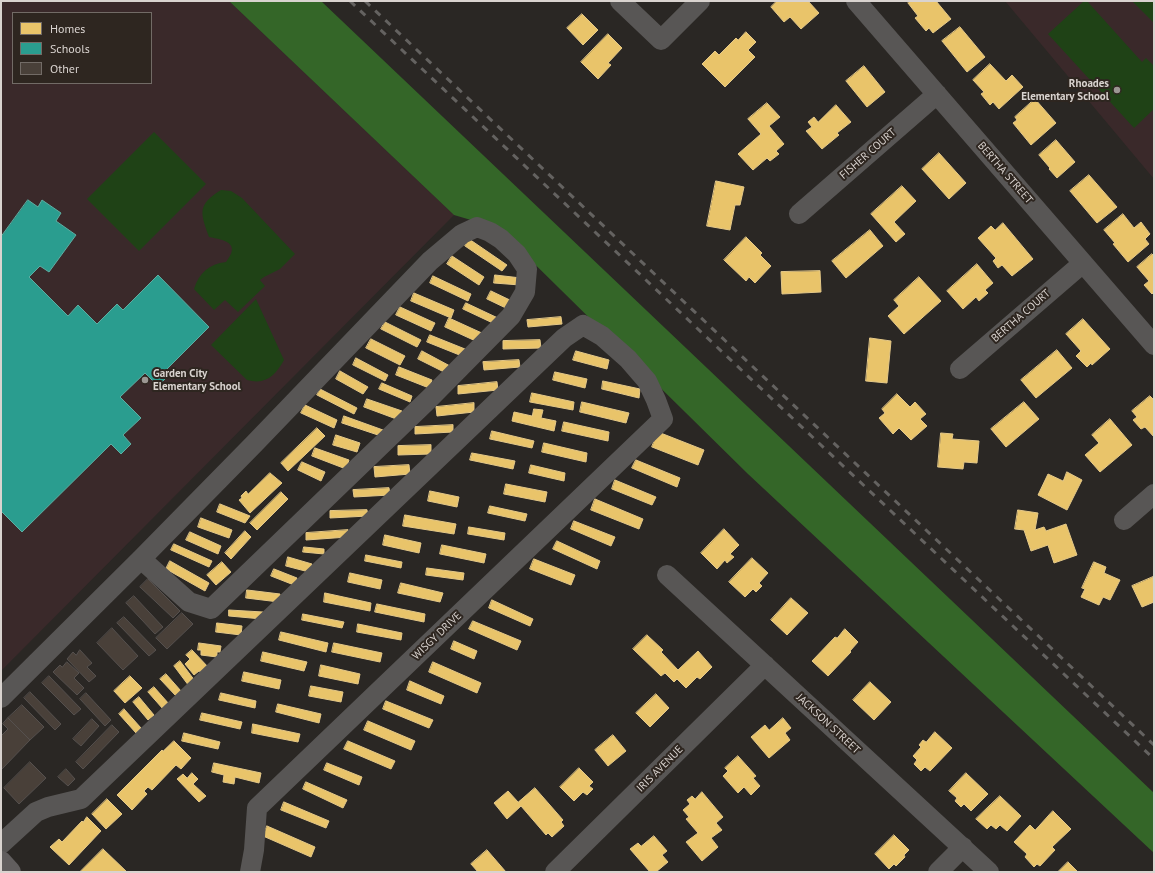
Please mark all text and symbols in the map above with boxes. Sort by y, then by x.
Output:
legend [12,12,152,84]
text: Homes [50,21,85,36]
text: Schools [50,41,90,56]
text: Other [50,61,79,76]
place label: Rhoades Elementary School [1021,77,1109,103]
marker: Rhoades Elementary School [1112,85,1122,95]
street label: FISHER COURT [837,126,899,182]
street label: BERTHA STREET [975,139,1035,207]
street label: BERTHA COURT [989,287,1053,345]
place label: Garden City Elementary School [153,367,241,393]
marker: Garden City Elementary School [140,375,150,385]
street label: WISGY DRIVE [410,609,464,663]
street label: JACKSON STREET [793,691,863,757]
street label: IRIS AVENUE [634,743,686,795]

